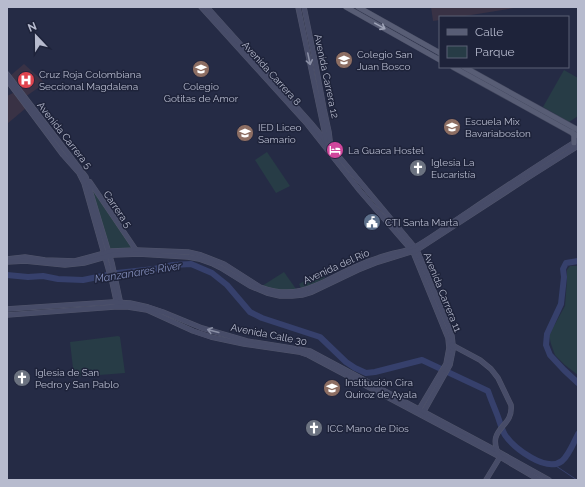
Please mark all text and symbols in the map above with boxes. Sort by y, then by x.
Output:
north arrow [16,16,56,56]
legend [439,16,569,68]
text: N [26,20,39,35]
one-way arrow [374,23,386,31]
text: Calle [475,25,503,39]
street label: Avenida Carrera 12 [312,33,341,119]
street label: Avenida Carrera 8 [240,39,303,108]
text: Parque [475,45,515,59]
place label: Colegio San Juan Bosco [357,49,413,72]
school or university icon: Colegio San Juan Bosco [334,50,354,70]
one-way arrow [306,52,314,65]
school or university icon: Colegio Gotitas de Amor [191,59,211,79]
place label: Cruz Roja Colombiana Seccional Magdalena [39,69,141,92]
hospital icon: Cruz Roja Colombiana Seccional Magdalena [16,70,36,90]
place label: Colegio Gotitas de Amor [164,81,239,104]
street label: Avenida Carrera 5 [35,100,94,171]
place label: Escuela Mix Bavariaboston [465,116,531,139]
school or university icon: Escuela Mix Bavariaboston [442,117,462,137]
place label: IED Liceo Samario [258,122,302,145]
school or university icon: IED Liceo Samario [235,123,255,143]
hotel icon: La Guaca Hostel [325,140,345,160]
place label: La Guaca Hostel [348,145,424,156]
place label: Iglesia La Eucaristía [431,157,475,180]
church icon: Iglesia La Eucaristía [408,158,428,178]
street label: Carrera 5 [101,189,134,230]
public building icon: CTI Santa Marta [362,212,382,232]
place label: CTI Santa Marta [385,217,458,228]
street label: Avenida del Río [301,247,371,286]
street label: Avenida Carrera 11 [422,251,464,334]
water label: Manzanares River [94,259,184,286]
street label: Avenida Calle 30 [230,322,308,347]
one-way arrow [207,327,220,335]
place label: Iglesia de San Pedro y San Pablo [35,367,119,390]
church icon: Iglesia de San Pedro y San Pablo [12,368,32,388]
place label: Institución Cira Quiroz de Ayala [345,377,417,400]
school or university icon: Institución Cira Quiroz de Ayala [322,378,342,398]
church icon: ICC Mano de Dios [304,418,324,438]
place label: ICC Mano de Dios [327,423,409,434]

